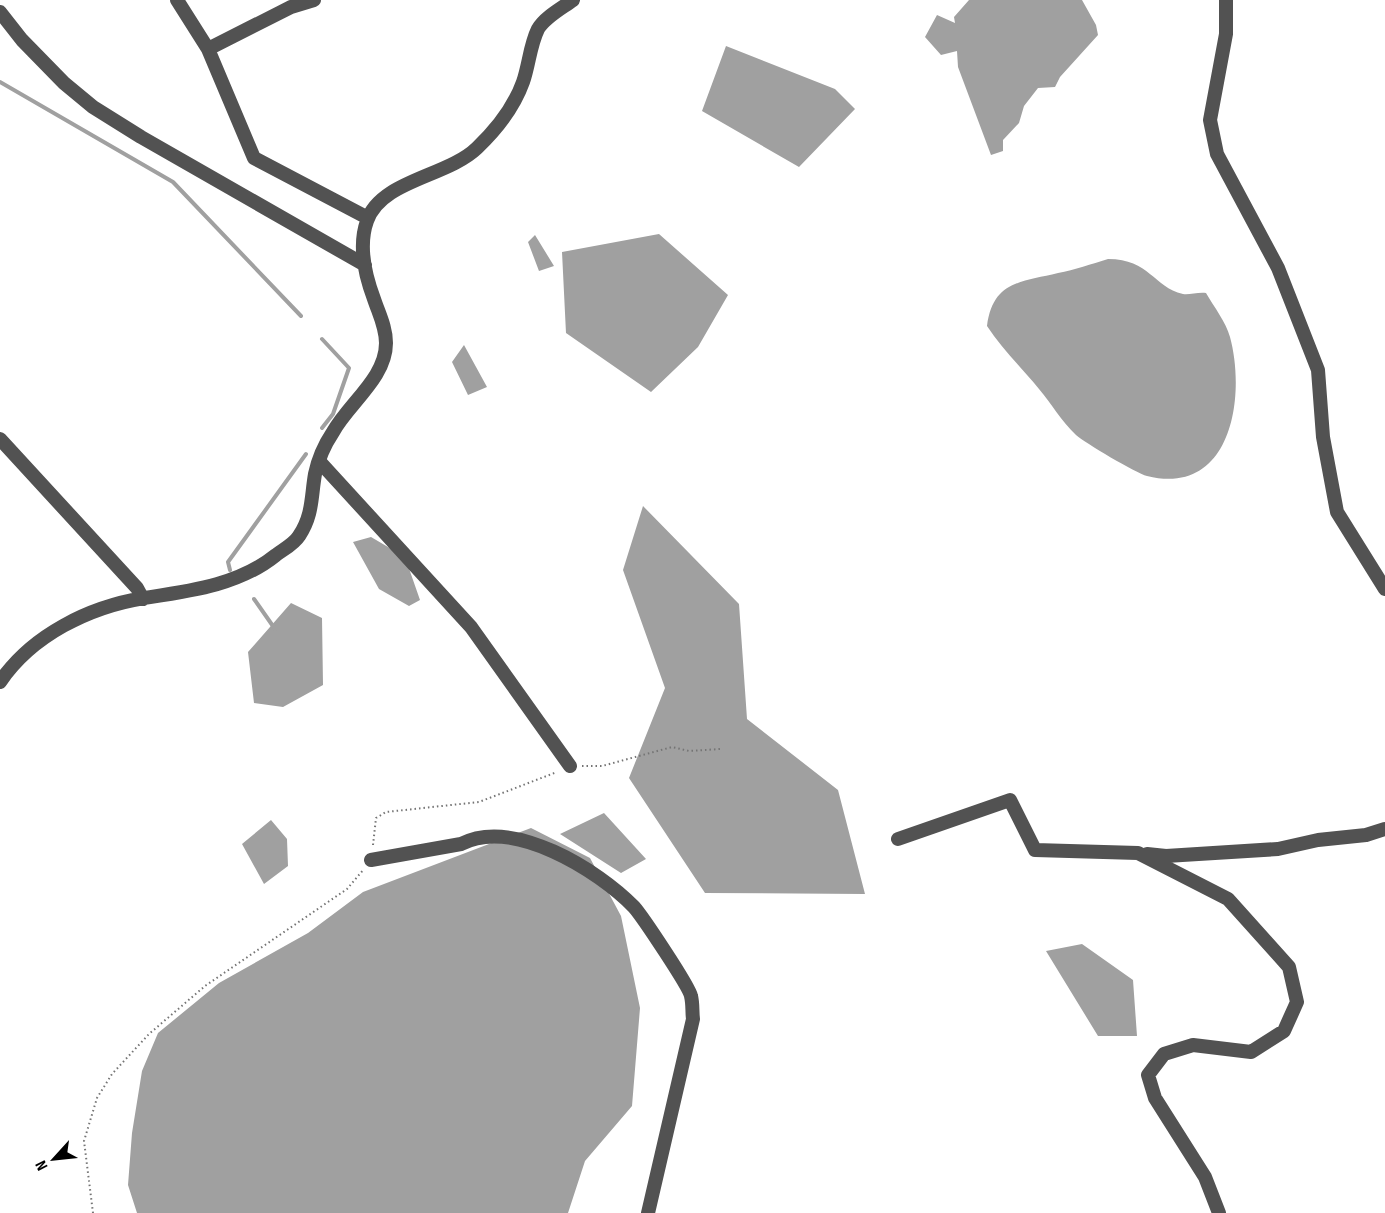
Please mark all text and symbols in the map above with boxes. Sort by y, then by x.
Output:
north arrow [24,1129,84,1189]
text: N [32,1157,52,1173]

